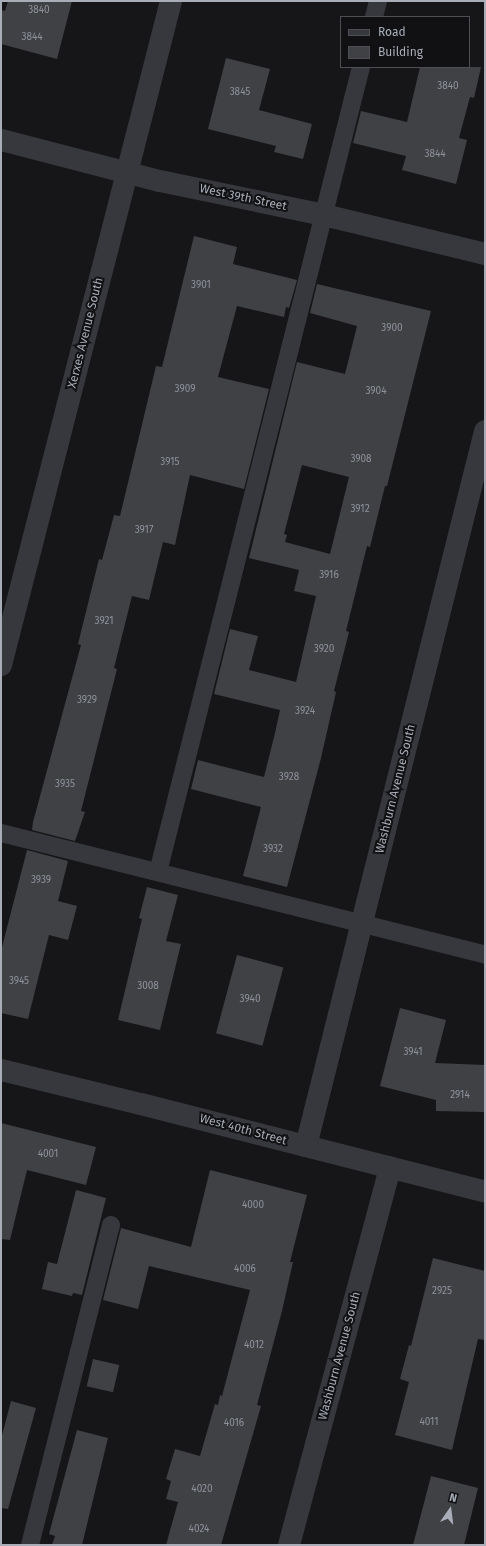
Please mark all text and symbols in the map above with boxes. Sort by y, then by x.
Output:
house number: 3840 [28,5,50,17]
legend [340,16,470,68]
text: Road [378,25,406,39]
house number: 3844 [21,32,43,44]
text: Building [378,45,423,59]
house number: 3840 [437,81,459,93]
house number: 3845 [230,87,250,99]
house number: 3844 [424,149,446,161]
street label: West 39th Street [198,182,288,214]
street label: Xerxes Avenue South [65,276,107,390]
house number: 3901 [191,280,211,292]
house number: 3900 [381,323,403,335]
house number: 3909 [175,384,195,396]
house number: 3904 [365,386,387,398]
house number: 3908 [350,454,372,466]
house number: 3915 [160,457,180,469]
house number: 3912 [350,504,370,516]
house number: 3917 [135,525,153,537]
house number: 3916 [319,570,339,582]
house number: 3921 [95,616,113,628]
house number: 3920 [314,644,334,656]
house number: 3929 [77,695,97,707]
house number: 3924 [295,706,315,718]
street label: Washburn Avenue South [373,723,419,855]
house number: 3928 [279,772,299,784]
house number: 3935 [55,779,75,791]
house number: 3932 [263,844,283,856]
house number: 3939 [31,875,51,887]
house number: 3945 [9,976,29,988]
house number: 3008 [137,981,159,993]
house number: 3940 [240,994,260,1006]
house number: 3941 [403,1047,423,1059]
house number: 2914 [450,1090,470,1102]
street label: West 40th Street [198,1111,288,1149]
house number: 4001 [38,1149,58,1161]
house number: 4000 [242,1200,264,1212]
house number: 4006 [234,1264,256,1276]
house number: 2925 [432,1286,452,1298]
street label: Washburn Avenue South [316,1290,364,1422]
house number: 4012 [244,1340,264,1352]
house number: 4011 [419,1417,439,1429]
house number: 4016 [224,1418,244,1430]
house number: 4020 [191,1484,213,1496]
north arrow [430,1490,470,1530]
text: N [448,1491,458,1505]
house number: 4024 [189,1524,209,1536]

